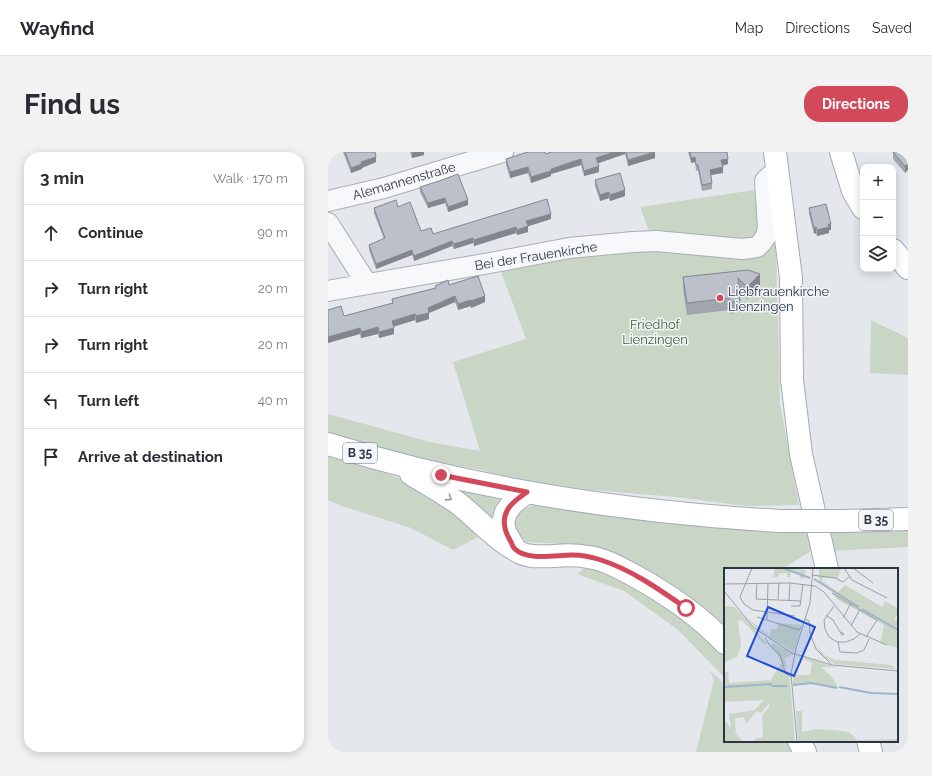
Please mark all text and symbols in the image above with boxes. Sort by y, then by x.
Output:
text: Wayfind [20,17,94,39]
text: Map [735,20,763,36]
text: Directions [785,20,850,36]
text: Saved [872,20,912,36]
button: Directions [804,86,908,122]
text: Find us [24,88,120,121]
street label: Alemannenstraße [351,159,458,203]
map controls [860,164,896,272]
button: + [860,164,896,200]
text: 3 min [40,168,84,188]
text: Walk · 170 m [213,171,288,186]
button: − [860,200,896,236]
icon: ahead [40,222,62,244]
text: Continue [78,224,143,242]
text: 90 m [257,225,288,240]
button: layers [860,236,896,272]
street label: Bei der Frauenkirche [474,239,599,273]
icon: right [40,278,62,300]
text: Turn right [78,280,148,298]
text: 20 m [258,281,288,296]
place label: Liebfrauenkirche Lienzingen [728,284,830,314]
marker: Liebfrauenkirche Lienzingen [715,293,725,303]
park label: Friedhof Lienzingen [622,317,688,347]
icon: right [40,334,62,356]
text: Turn right [78,336,148,354]
text: 20 m [258,337,288,352]
icon: left [40,390,62,412]
text: Turn left [78,392,139,410]
text: 40 m [258,393,288,408]
road number: B 35 [343,443,377,463]
icon: arrive [40,446,62,468]
text: Arrive at destination [78,448,223,466]
route end [432,466,450,484]
one-way arrow [445,493,452,500]
road number: B 35 [859,510,893,530]
inset map [724,568,898,742]
route start [677,599,695,617]

